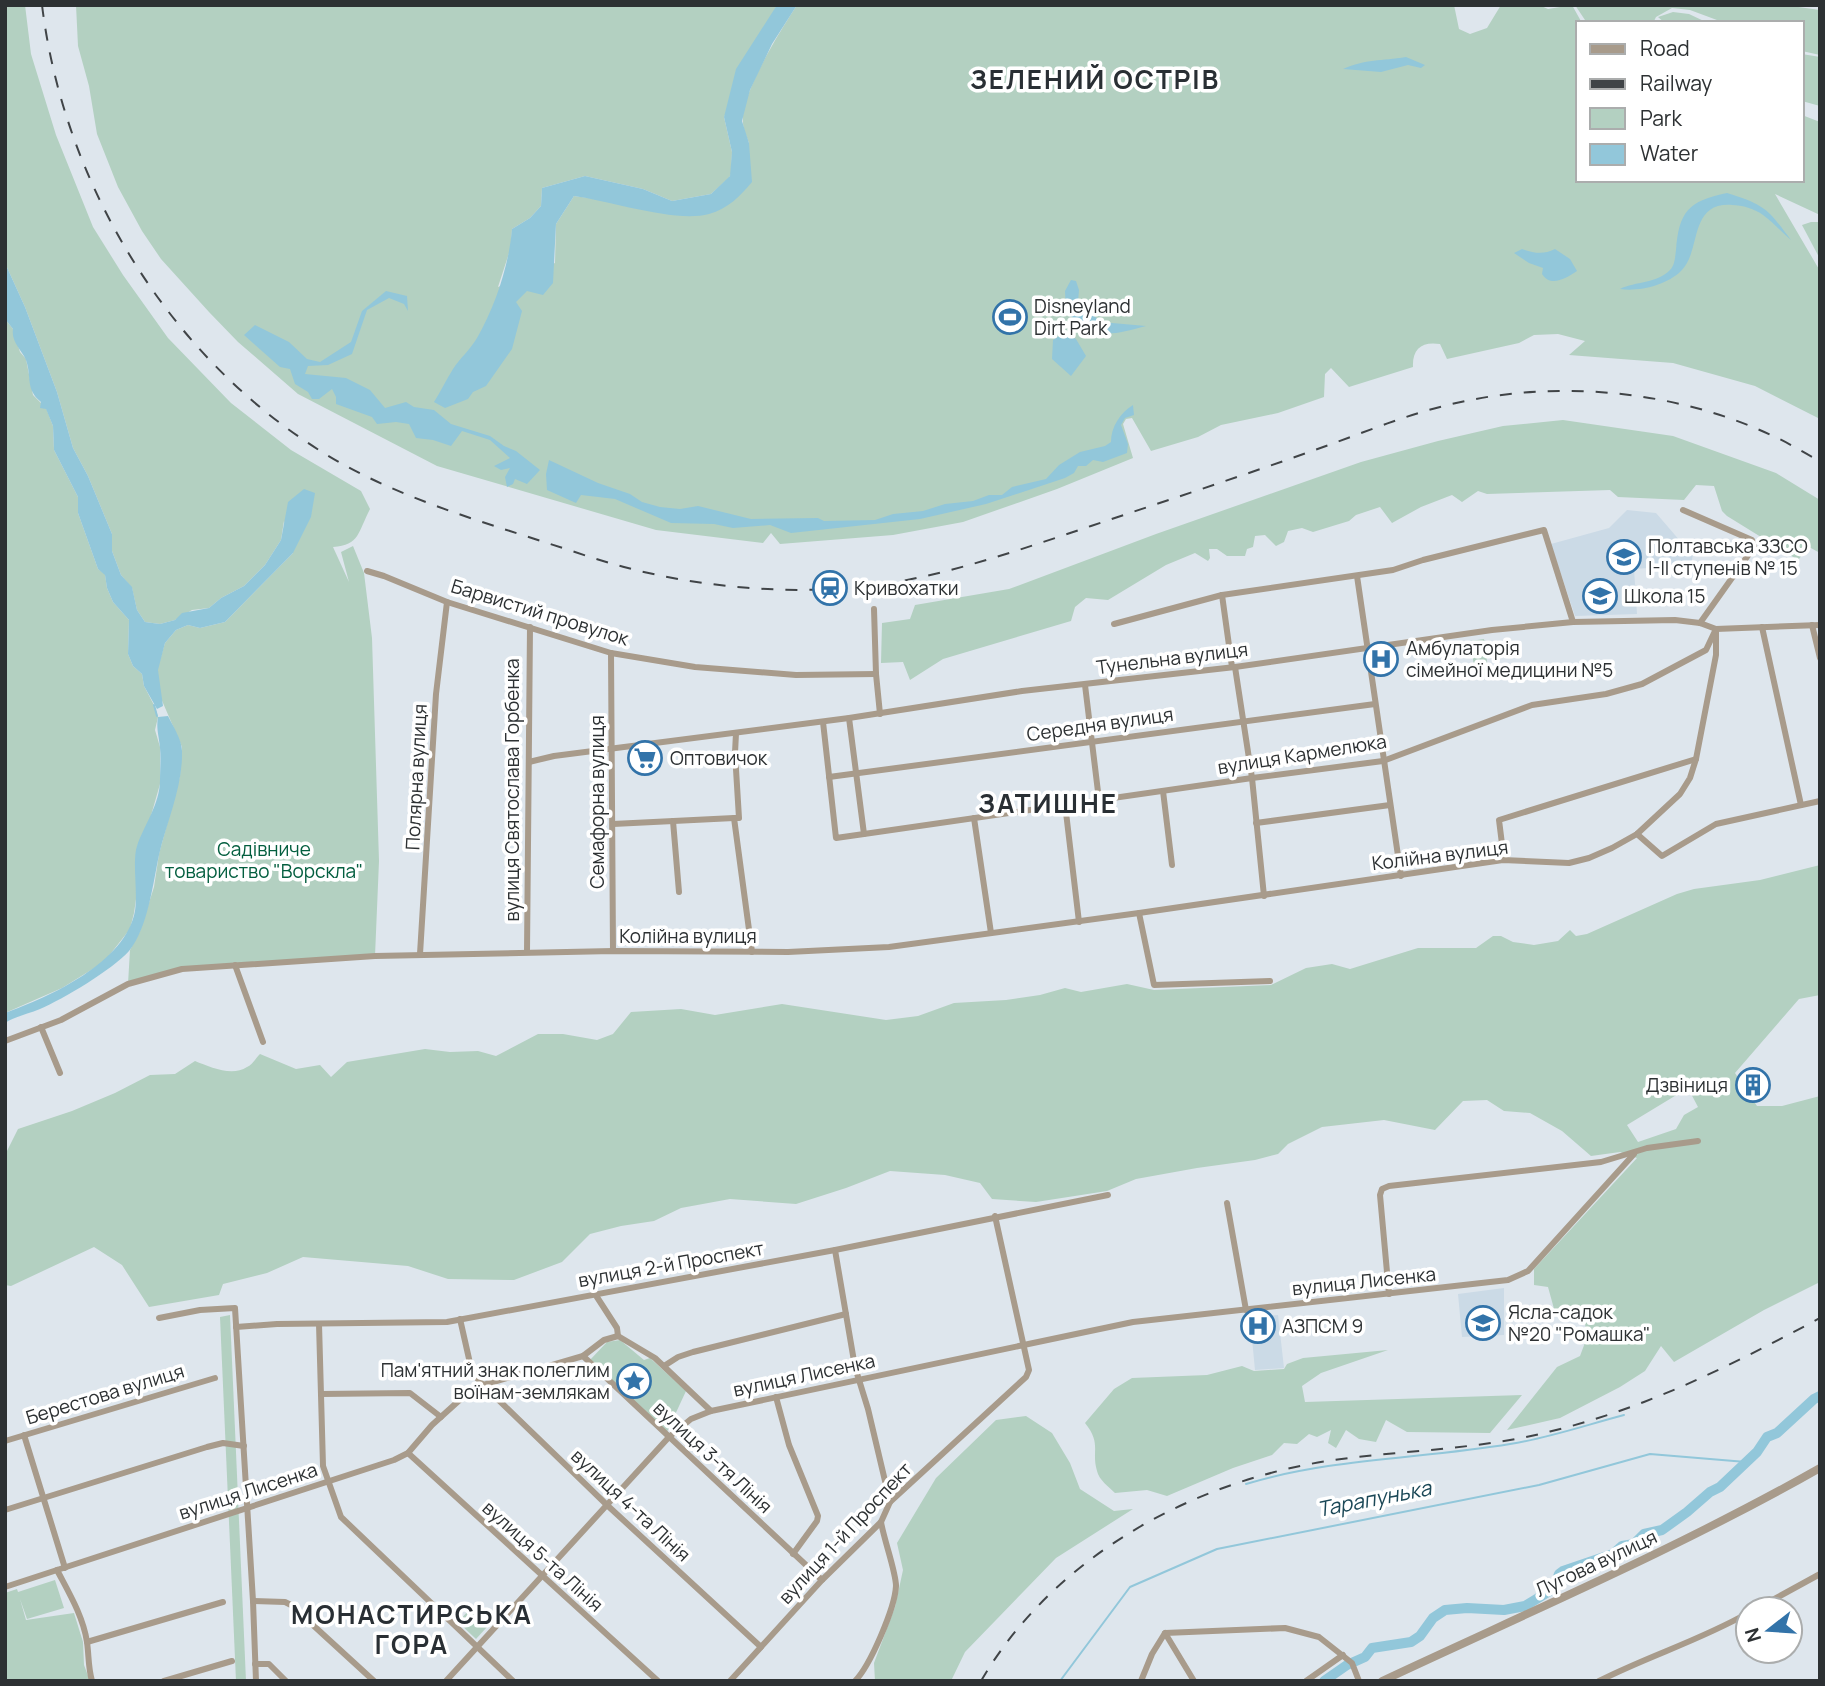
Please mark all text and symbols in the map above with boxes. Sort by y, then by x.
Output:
legend [1576,21,1804,182]
text: Road [1640,34,1690,62]
district label: ЗЕЛЕНИЙ ОСТРІВ [970,61,1220,97]
text: Railway [1640,69,1712,97]
text: Park [1640,104,1682,132]
text: Water [1640,139,1699,167]
place label: Disneyland Dirt Park [1034,293,1131,341]
sports icon: Disneyland Dirt Park [991,298,1029,336]
place label: Полтавська ЗЗСО І-ІІ ступенів № 15 [1648,533,1808,581]
school or university icon: Полтавська ЗЗСО І-ІІ ступенів № 15 [1605,538,1643,576]
station icon: Кривохатки [811,569,849,607]
street label: Барвистий провулок [448,573,632,652]
place label: Кривохатки [854,575,959,601]
school or university icon: Школа 15 [1581,577,1619,615]
place label: Школа 15 [1624,583,1705,609]
place label: Амбулаторія сімейної медицини №5 [1406,635,1613,683]
street label: Тунельна вулиця [1095,636,1249,680]
hospital icon: Амбулаторія сімейної медицини №5 [1362,640,1400,678]
street label: вулиця Святослава Горбенка [499,658,525,922]
street label: Середня вулиця [1025,701,1175,747]
street label: Полярна вулиця [399,703,433,851]
street label: Семафорна вулиця [584,715,610,889]
street label: вулиця Кармелюка [1216,728,1388,780]
supermarket icon: Оптовичок [626,739,664,777]
place label: Оптовичок [670,745,768,771]
district label: ЗАТИШНЕ [978,785,1118,821]
street label: Колійна вулиця [1370,834,1510,876]
park label: Садівниче товариство "Ворскла" [165,836,363,884]
street label: Колійна вулиця [619,923,757,949]
building icon: Дзвіниця [1734,1066,1772,1104]
place label: Дзвіниця [1645,1072,1728,1098]
street label: вулиця 2-й Проспект [576,1235,766,1293]
street label: вулиця Лисенка [1291,1261,1437,1301]
place label: Ясла-садок №20 "Ромашка" [1508,1299,1651,1347]
school or university icon: Ясла-садок №20 "Ромашка" [1464,1304,1502,1342]
hospital icon: АЗПСМ 9 [1239,1307,1277,1345]
place label: АЗПСМ 9 [1282,1313,1363,1339]
street label: вулиця Лисенка [731,1347,877,1403]
place label: Пам'ятний знак полеглим воїнам-землякам [381,1357,610,1405]
street label: Берестова вулиця [23,1358,187,1430]
place icon: Пам'ятний знак полеглим воїнам-землякам [615,1362,653,1400]
street label: вулиця 3-тя Лінія [648,1395,778,1519]
street label: вулиця 4-та Лінія [566,1443,696,1567]
street label: вулиця Лисенка [175,1456,321,1526]
street label: вулиця 1-й Проспект [773,1456,918,1609]
water label: Тарапунька [1315,1473,1435,1523]
street label: вулиця 5-та Лінія [477,1495,609,1617]
street label: Лугова вулиця [1531,1523,1661,1603]
north arrow [1734,1595,1804,1665]
district label: МОНАСТИРСЬКА ГОРА [291,1596,533,1662]
text: N [1738,1625,1767,1645]

